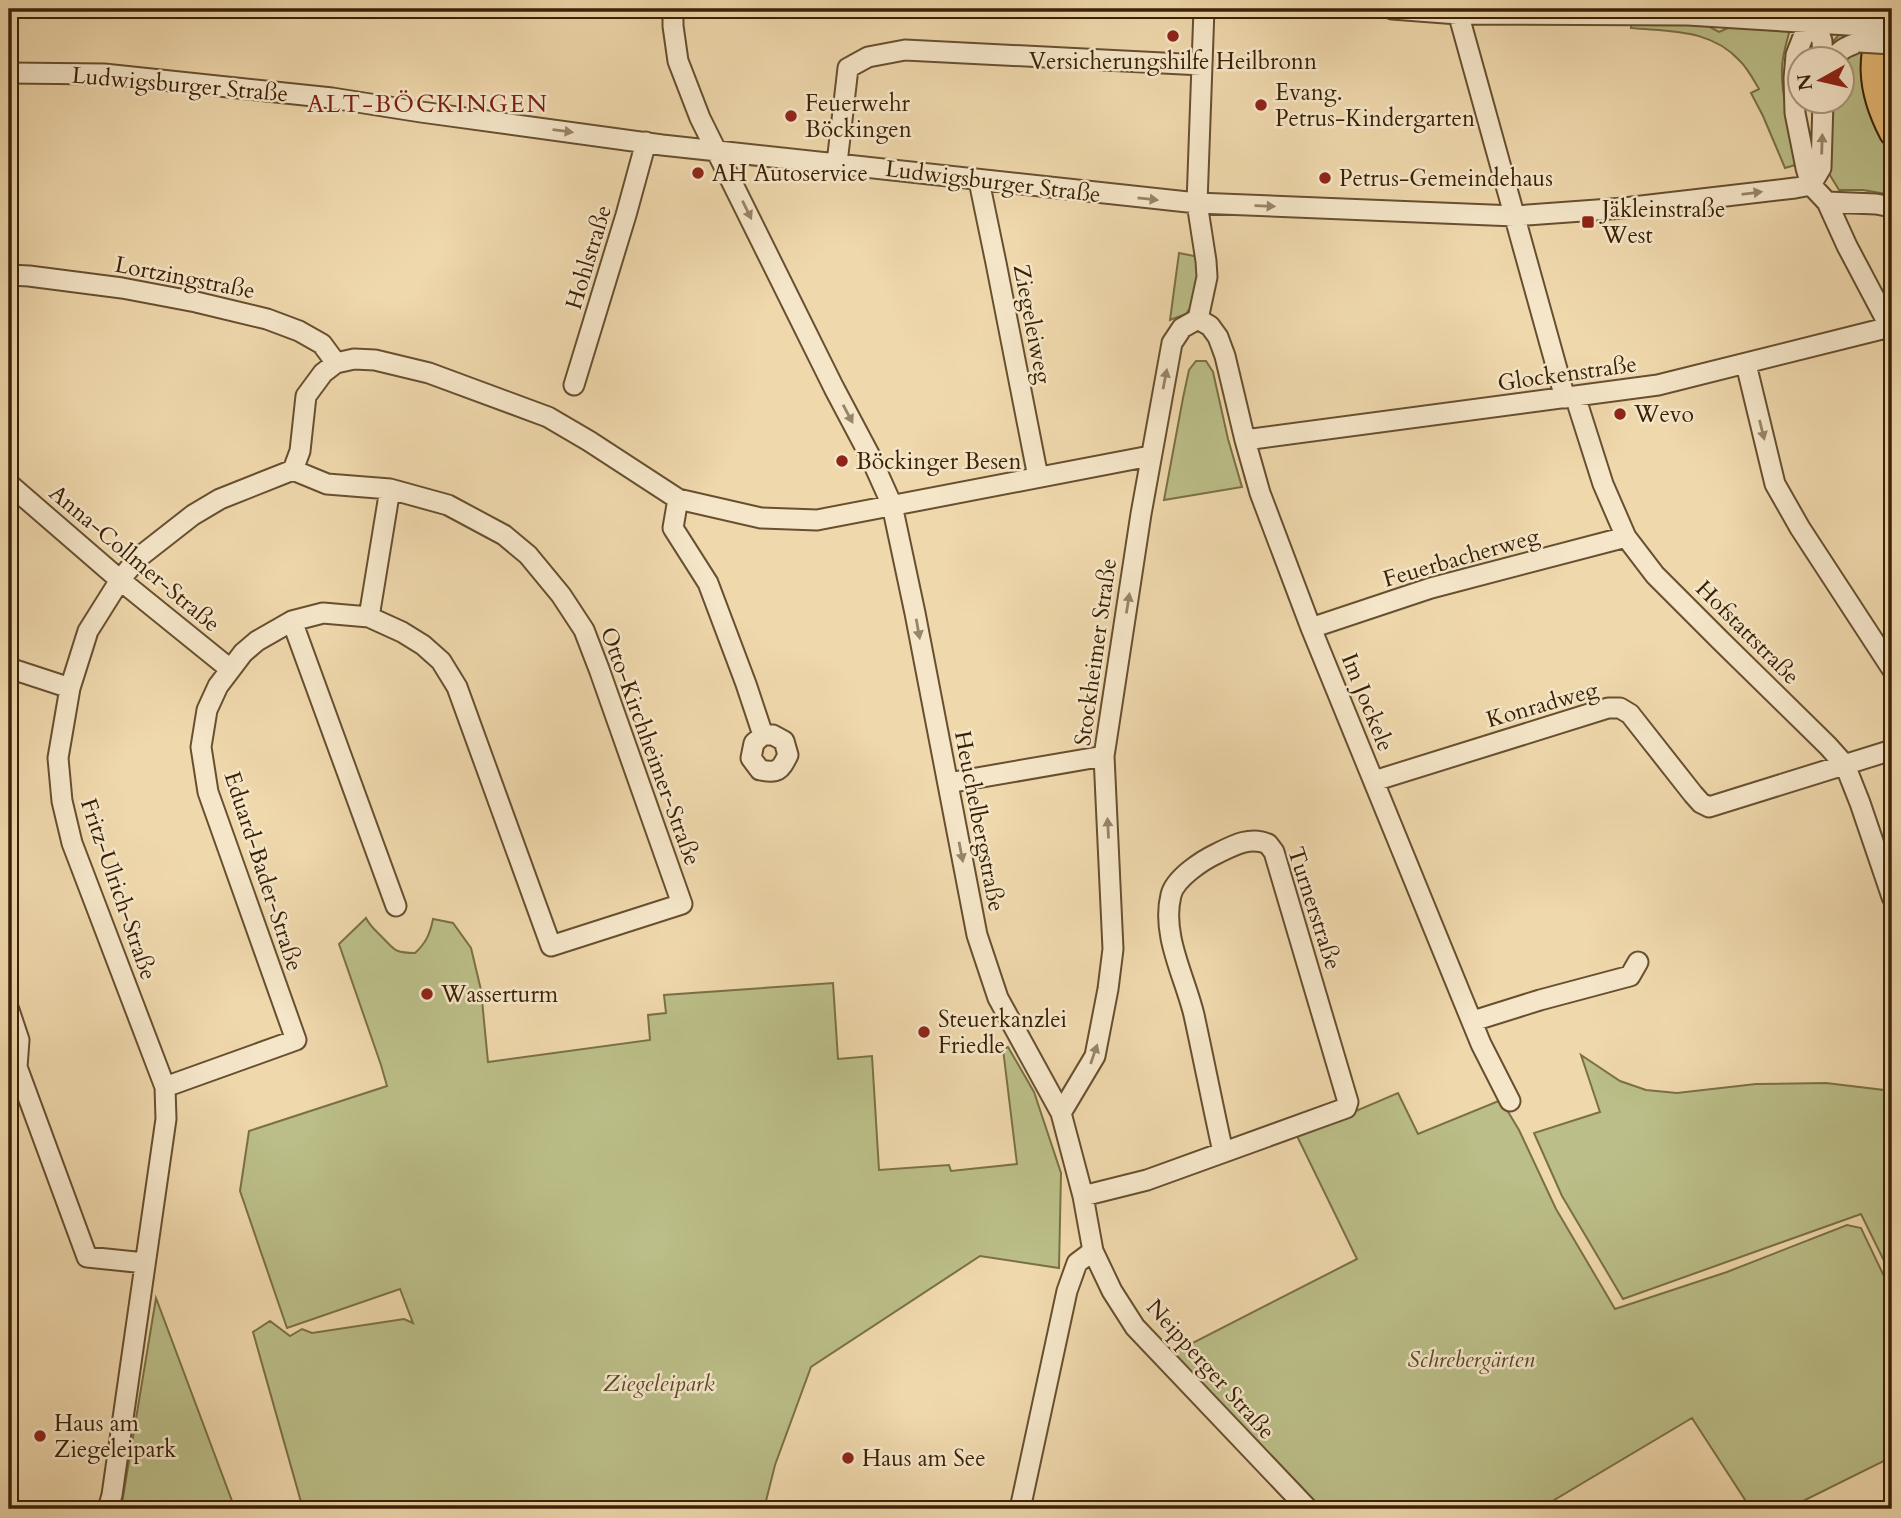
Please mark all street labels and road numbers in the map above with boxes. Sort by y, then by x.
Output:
street label: Ludwigsburger Straße [71,60,289,109]
street label: Ludwigsburger Straße [883,153,1102,210]
street label: Hohlstraße [558,201,619,313]
street label: Lortzingstraße [112,249,258,306]
street label: Ziegeleiweg [1006,262,1059,387]
street label: Glockenstraße [1495,348,1639,399]
street label: Anna-Collmer-Straße [43,478,227,639]
street label: Feuerbacherweg [1379,520,1543,595]
street label: Stockheimer Straße [1067,556,1124,748]
street label: Hofstattstraße [1689,573,1807,691]
street label: Otto-Kirchheimer-Straße [593,623,708,870]
street label: Im Jockele [1334,649,1401,756]
street label: Konradweg [1483,674,1602,735]
street label: Heuchelbergstraße [947,728,1012,914]
street label: Eduard-Bader-Straße [217,767,310,975]
street label: Fritz-Ulrich-Straße [73,794,164,984]
street label: Turnerstraße [1280,843,1349,973]
street label: Neipperger Straße [1139,1292,1282,1446]

